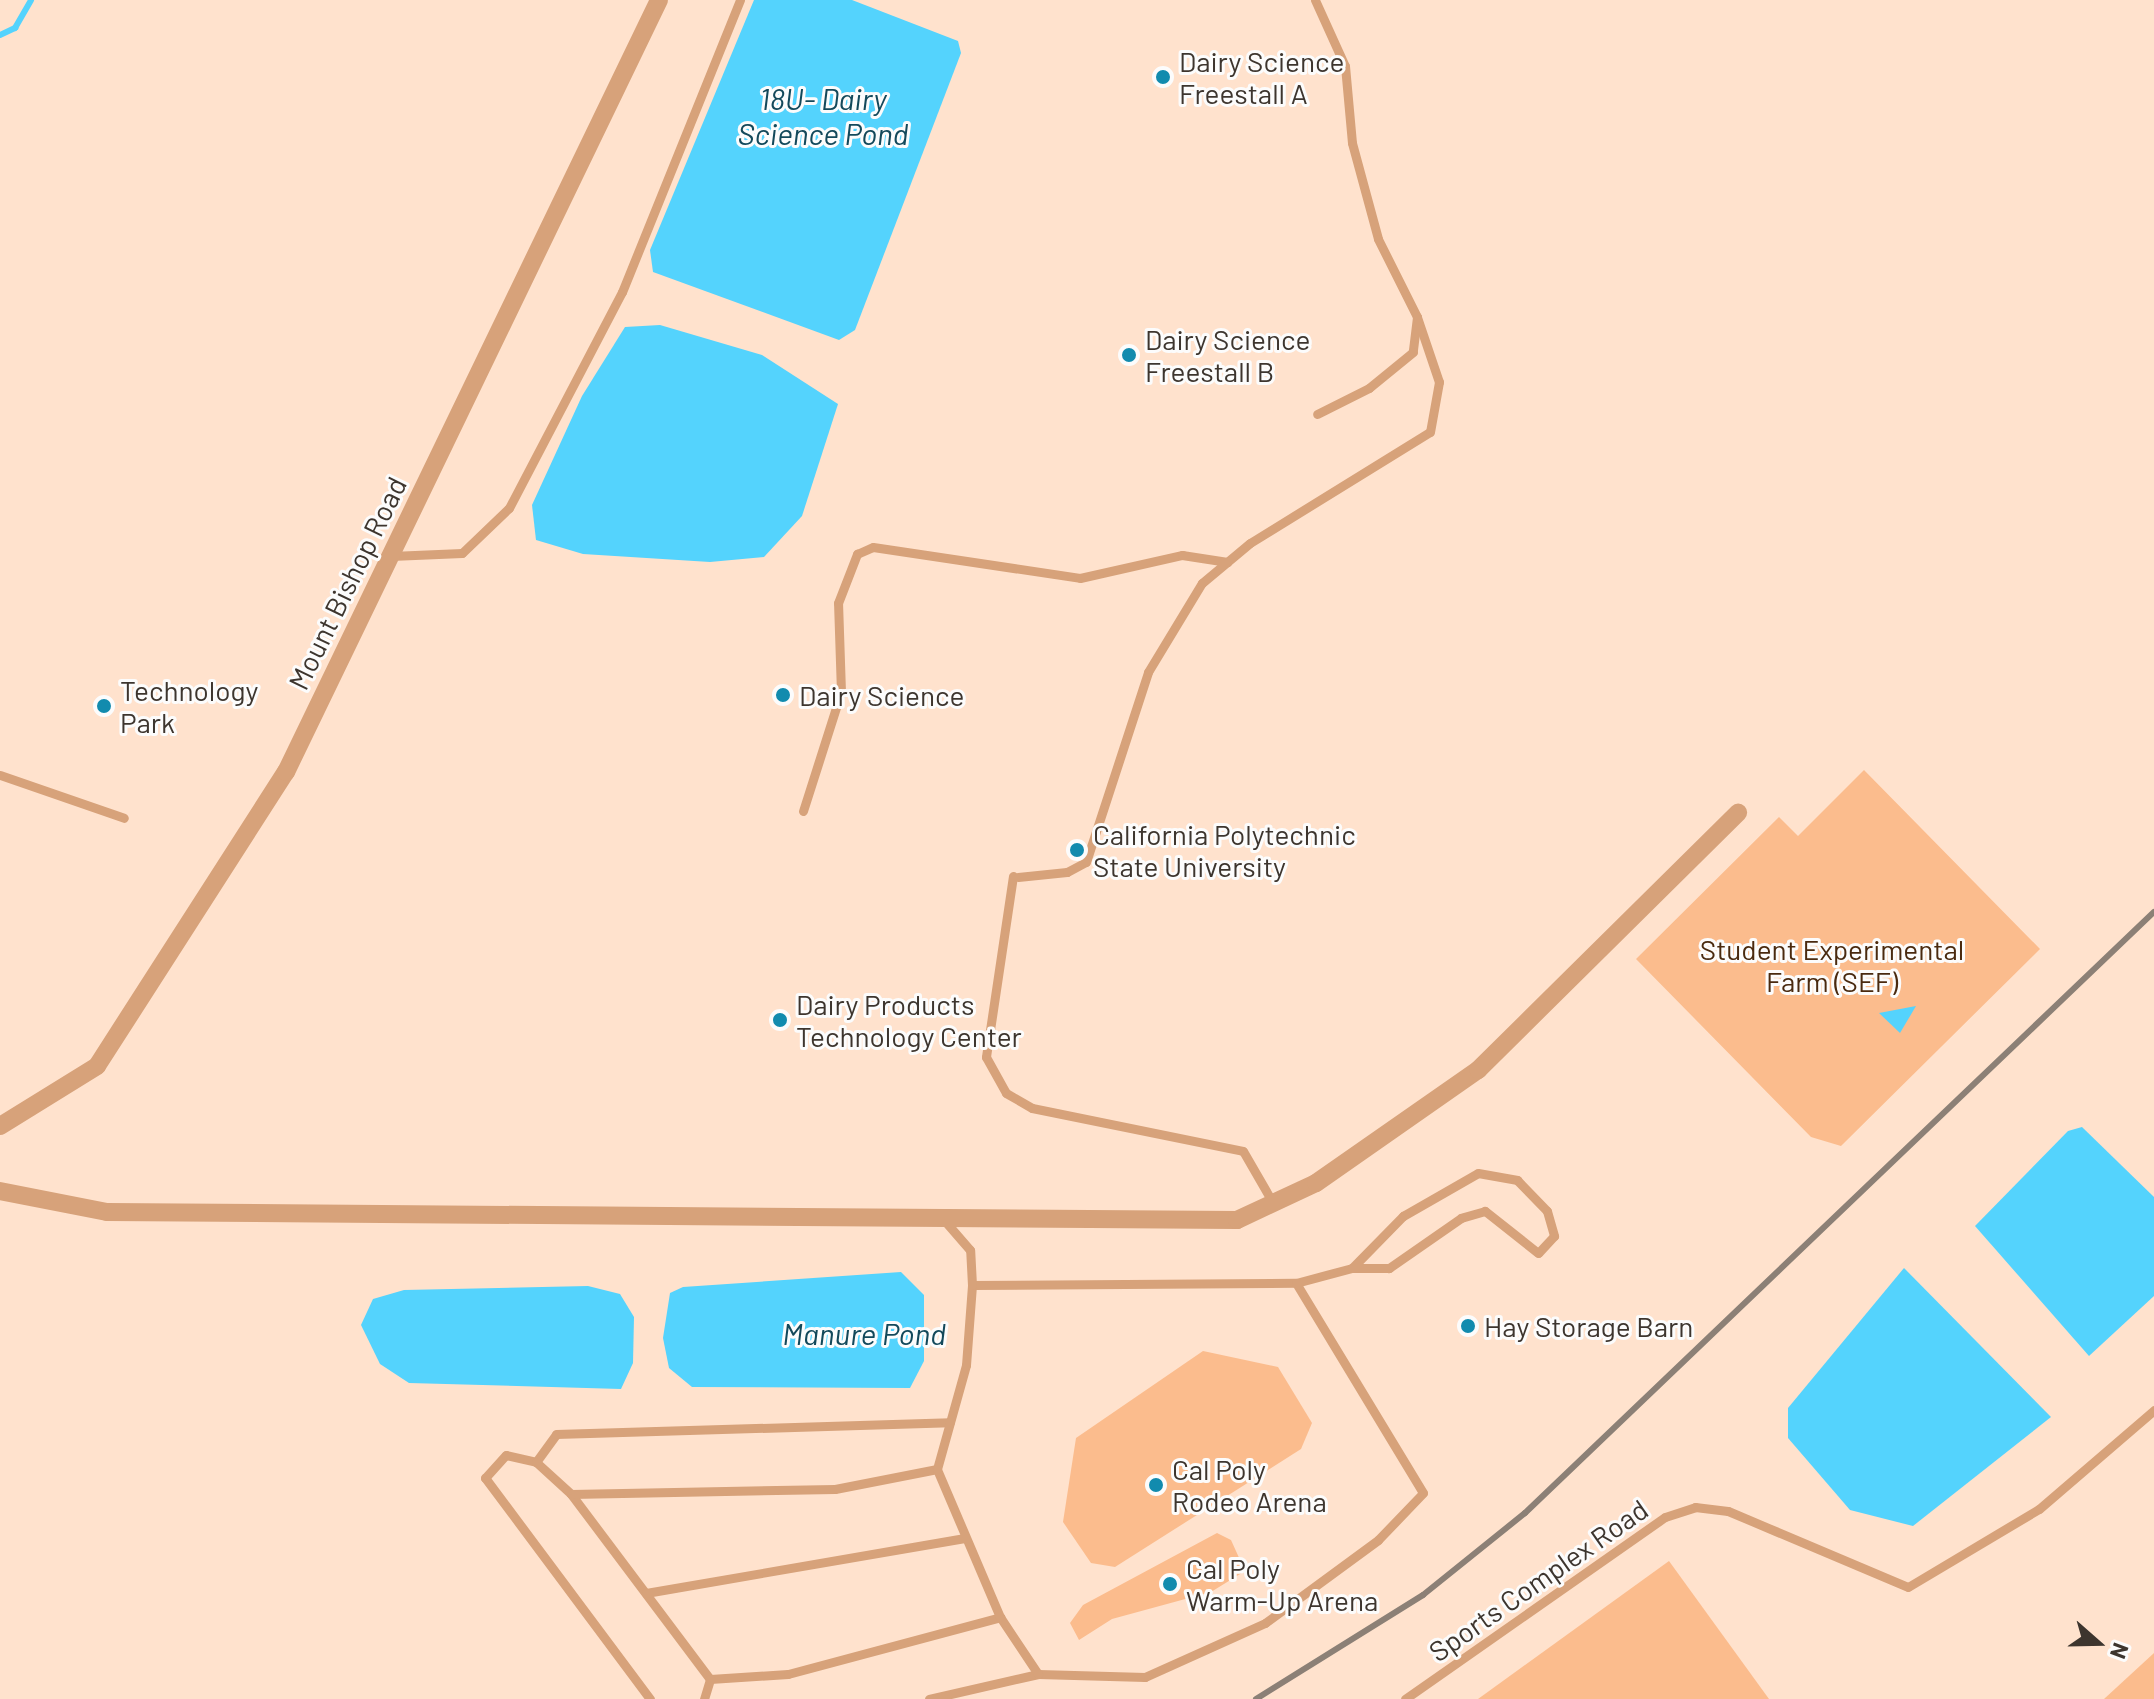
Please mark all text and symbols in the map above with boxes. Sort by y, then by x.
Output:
place label: Dairy Science Freestall A [1179,44,1344,110]
marker: Dairy Science Freestall A [1154,68,1172,86]
water label: 18U- Dairy Science Pond [738,80,908,150]
place label: Dairy Science Freestall B [1145,322,1310,388]
marker: Dairy Science Freestall B [1120,346,1138,364]
street label: Mount Bishop Road [281,471,413,695]
place label: Technology Park [120,673,258,739]
place label: Dairy Science [799,678,964,712]
marker: Dairy Science [774,686,792,704]
marker: Technology Park [95,697,113,715]
place label: California Polytechnic State University [1093,817,1356,883]
marker: California Polytechnic State University [1068,841,1086,859]
park label: Student Experimental Farm (SEF) [1700,932,1964,998]
place label: Dairy Products Technology Center [796,987,1022,1053]
marker: Dairy Products Technology Center [771,1011,789,1029]
place label: Hay Storage Barn [1484,1309,1693,1343]
water label: Manure Pond [782,1315,946,1351]
marker: Hay Storage Barn [1459,1317,1477,1335]
place label: Cal Poly Rodeo Arena [1172,1452,1327,1518]
marker: Cal Poly Rodeo Arena [1147,1476,1165,1494]
street label: Sports Complex Road [1422,1492,1654,1668]
place label: Cal Poly Warm-Up Arena [1186,1551,1378,1617]
marker: Cal Poly Warm-Up Arena [1161,1575,1179,1593]
north arrow [2058,1603,2138,1683]
text: N [2106,1640,2135,1663]

